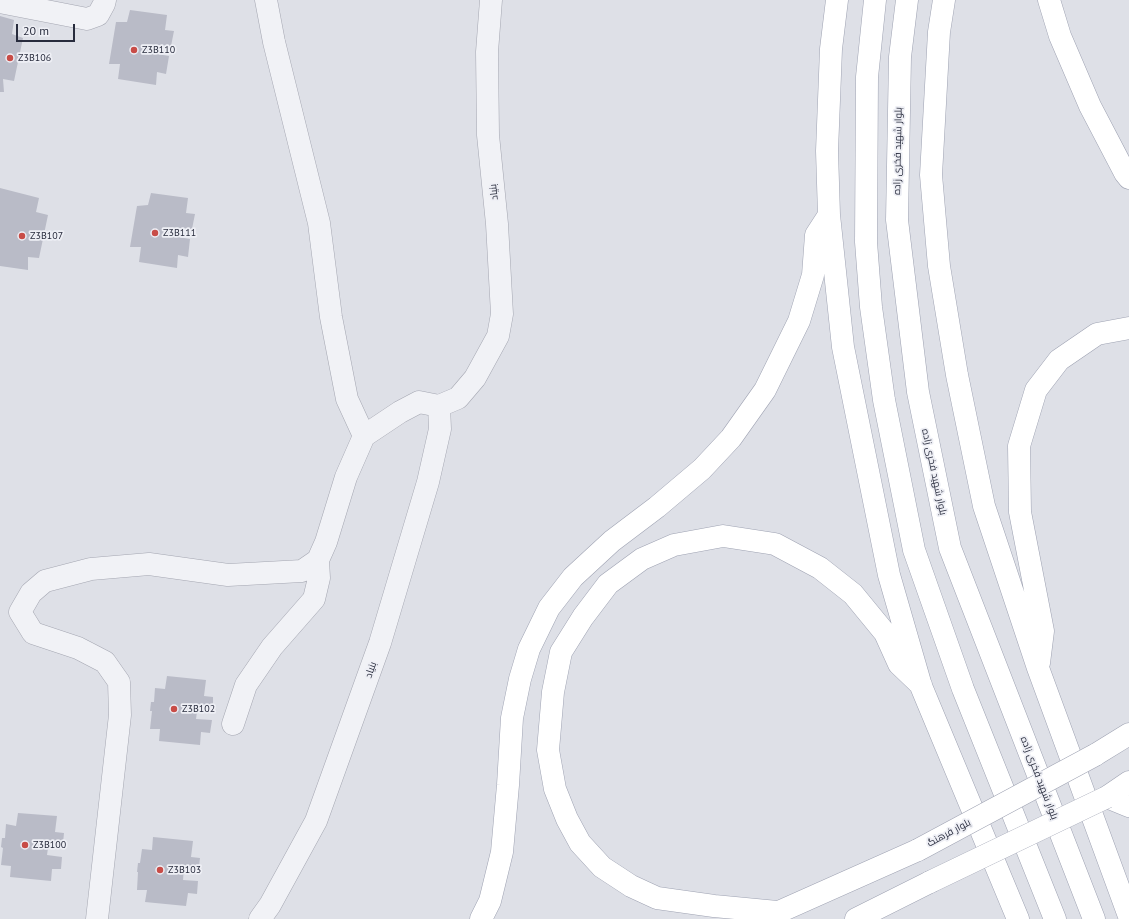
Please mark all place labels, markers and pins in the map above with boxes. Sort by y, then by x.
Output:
place label: Z3B110 [142,44,175,56]
marker: Z3B110 [129,45,139,55]
place label: Z3B106 [18,52,51,64]
marker: Z3B106 [5,53,15,63]
place label: Z3B111 [163,227,196,239]
marker: Z3B111 [150,228,160,238]
place label: Z3B107 [30,230,63,242]
marker: Z3B107 [17,231,27,241]
place label: Z3B102 [182,703,215,715]
marker: Z3B102 [169,704,179,714]
place label: Z3B100 [33,839,66,851]
marker: Z3B100 [20,840,30,850]
place label: Z3B103 [168,864,201,876]
marker: Z3B103 [155,865,165,875]

